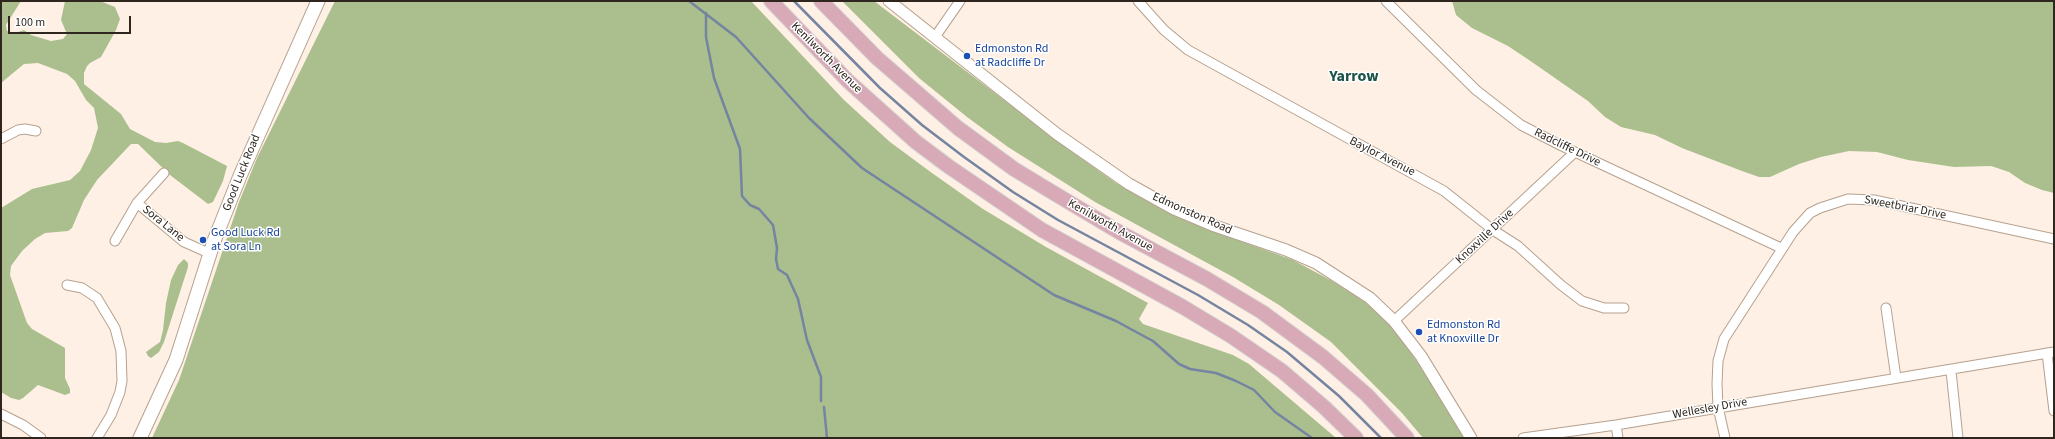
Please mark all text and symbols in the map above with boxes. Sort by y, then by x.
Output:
scale bar [10,8,133,34]
text: 100 m [15,14,45,31]
street label: Kenilworth Avenue [787,19,865,97]
place label: Edmonston Rd at Radcliffe Dr [975,42,1048,70]
marker: Edmonston Rd at Radcliffe Dr [962,51,972,61]
district label: Yarrow [1329,67,1379,87]
street label: Radcliffe Drive [1531,126,1603,170]
street label: Good Luck Road [220,133,264,213]
street label: Baylor Avenue [1347,134,1417,180]
street label: Edmonston Road [1150,190,1234,238]
street label: Sweetbriar Drive [1863,193,1947,223]
street label: Kenilworth Avenue [1065,197,1155,255]
street label: Sora Lane [139,203,187,245]
street label: Knoxville Drive [1453,206,1517,268]
place label: Good Luck Rd at Sora Ln [211,226,280,254]
marker: Good Luck Rd at Sora Ln [198,235,208,245]
place label: Edmonston Rd at Knoxville Dr [1427,318,1500,346]
marker: Edmonston Rd at Knoxville Dr [1414,327,1424,337]
street label: Wellesley Drive [1672,395,1748,423]

